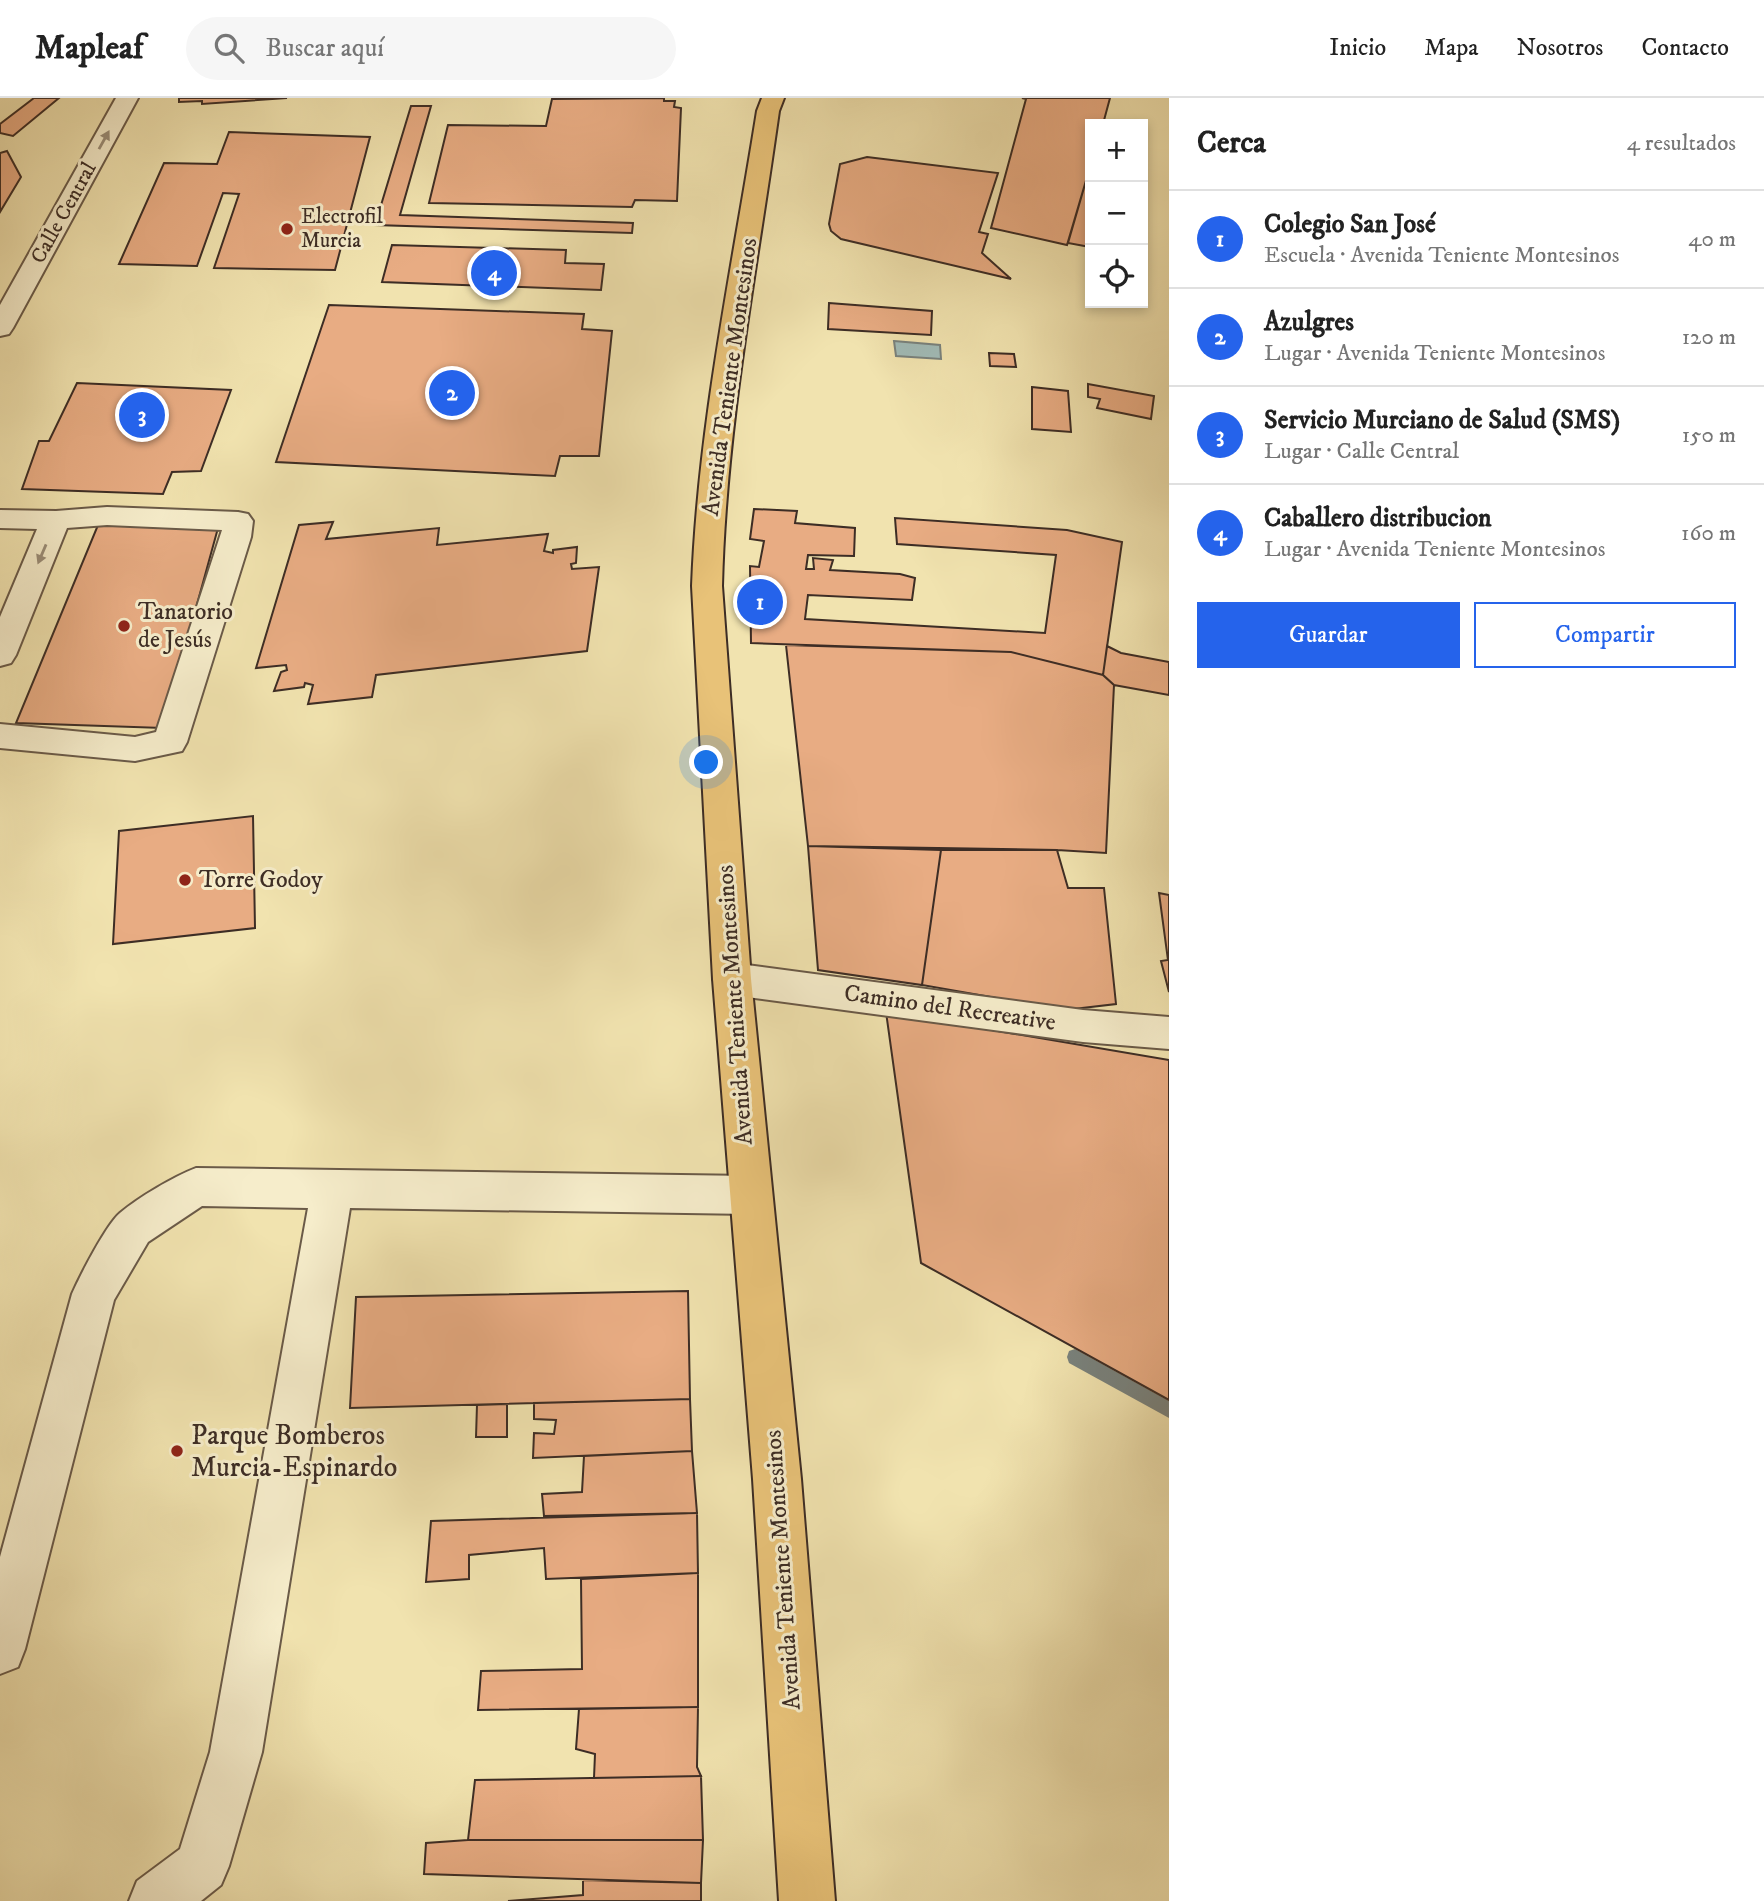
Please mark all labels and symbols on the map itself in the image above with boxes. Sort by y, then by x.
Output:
one-way arrow [98,130,110,149]
street label: Calle Central [25,157,103,268]
place label: Electrofil Murcia [301,204,383,254]
marker: Electrofil Murcia [279,221,295,237]
street label: Avenida Teniente Montesinos [696,236,764,518]
pin: 4 [471,247,517,299]
pin: 2 [429,367,475,419]
pin: 3 [119,389,165,441]
one-way arrow [36,544,47,565]
pin: 1 [737,576,783,628]
place label: Tanatorio de Jesús [138,597,233,655]
marker: Tanatorio de Jesús [116,618,132,634]
your location [689,745,723,779]
street label: Avenida Teniente Montesinos [710,864,760,1146]
place label: Torre Godoy [199,865,323,895]
marker: Torre Godoy [177,872,193,888]
street label: Camino del Recreative [842,978,1058,1038]
place label: Parque Bomberos Murcia-Espinardo [191,1418,397,1485]
street label: Avenida Teniente Montesinos [758,1429,808,1711]
marker: Parque Bomberos Murcia-Espinardo [169,1443,185,1459]

